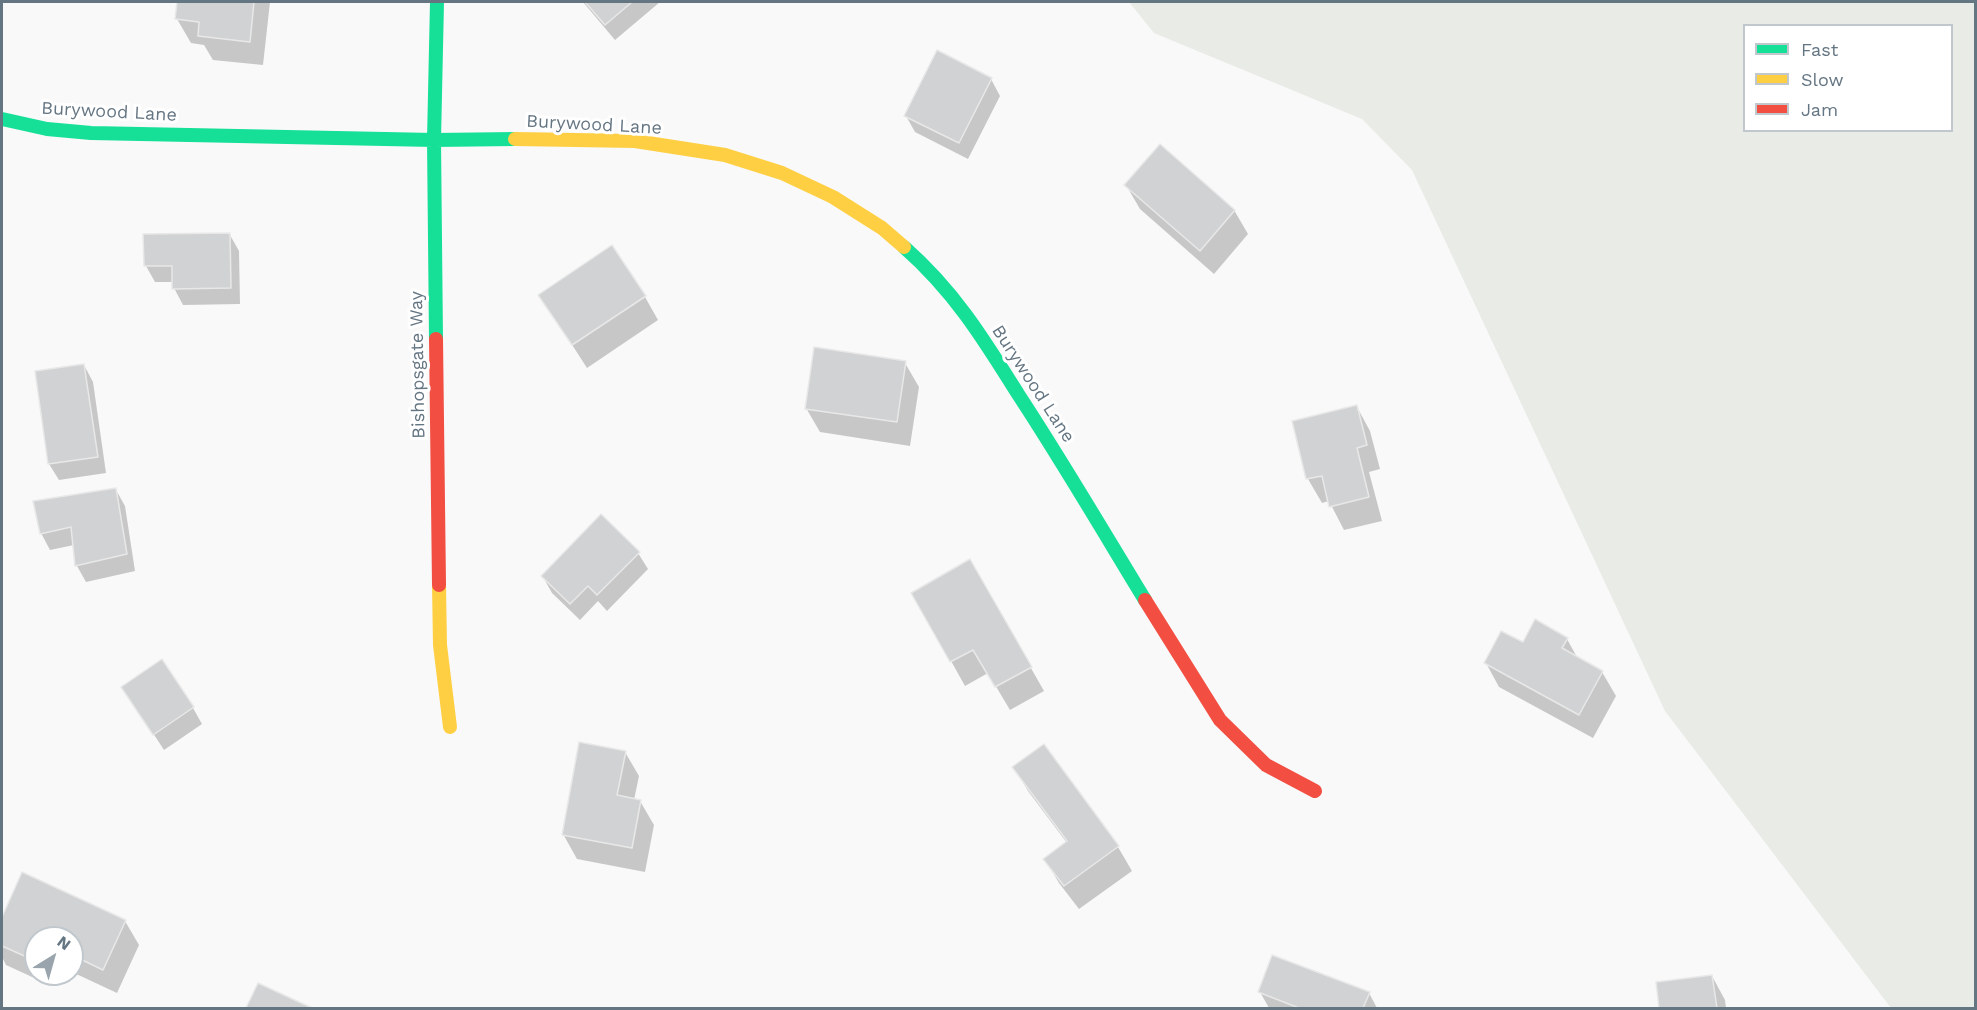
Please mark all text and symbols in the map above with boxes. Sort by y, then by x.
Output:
legend [1743,24,1953,132]
text: Fast [1801,39,1838,60]
text: Slow [1801,69,1844,90]
street label: Burywood Lane [41,98,177,126]
text: Jam [1801,99,1838,120]
street label: Burywood Lane [526,111,662,139]
street label: Bishopsgate Way [406,291,430,439]
street label: Burywood Lane [987,321,1079,447]
north arrow [24,926,84,986]
text: N [53,932,74,954]

